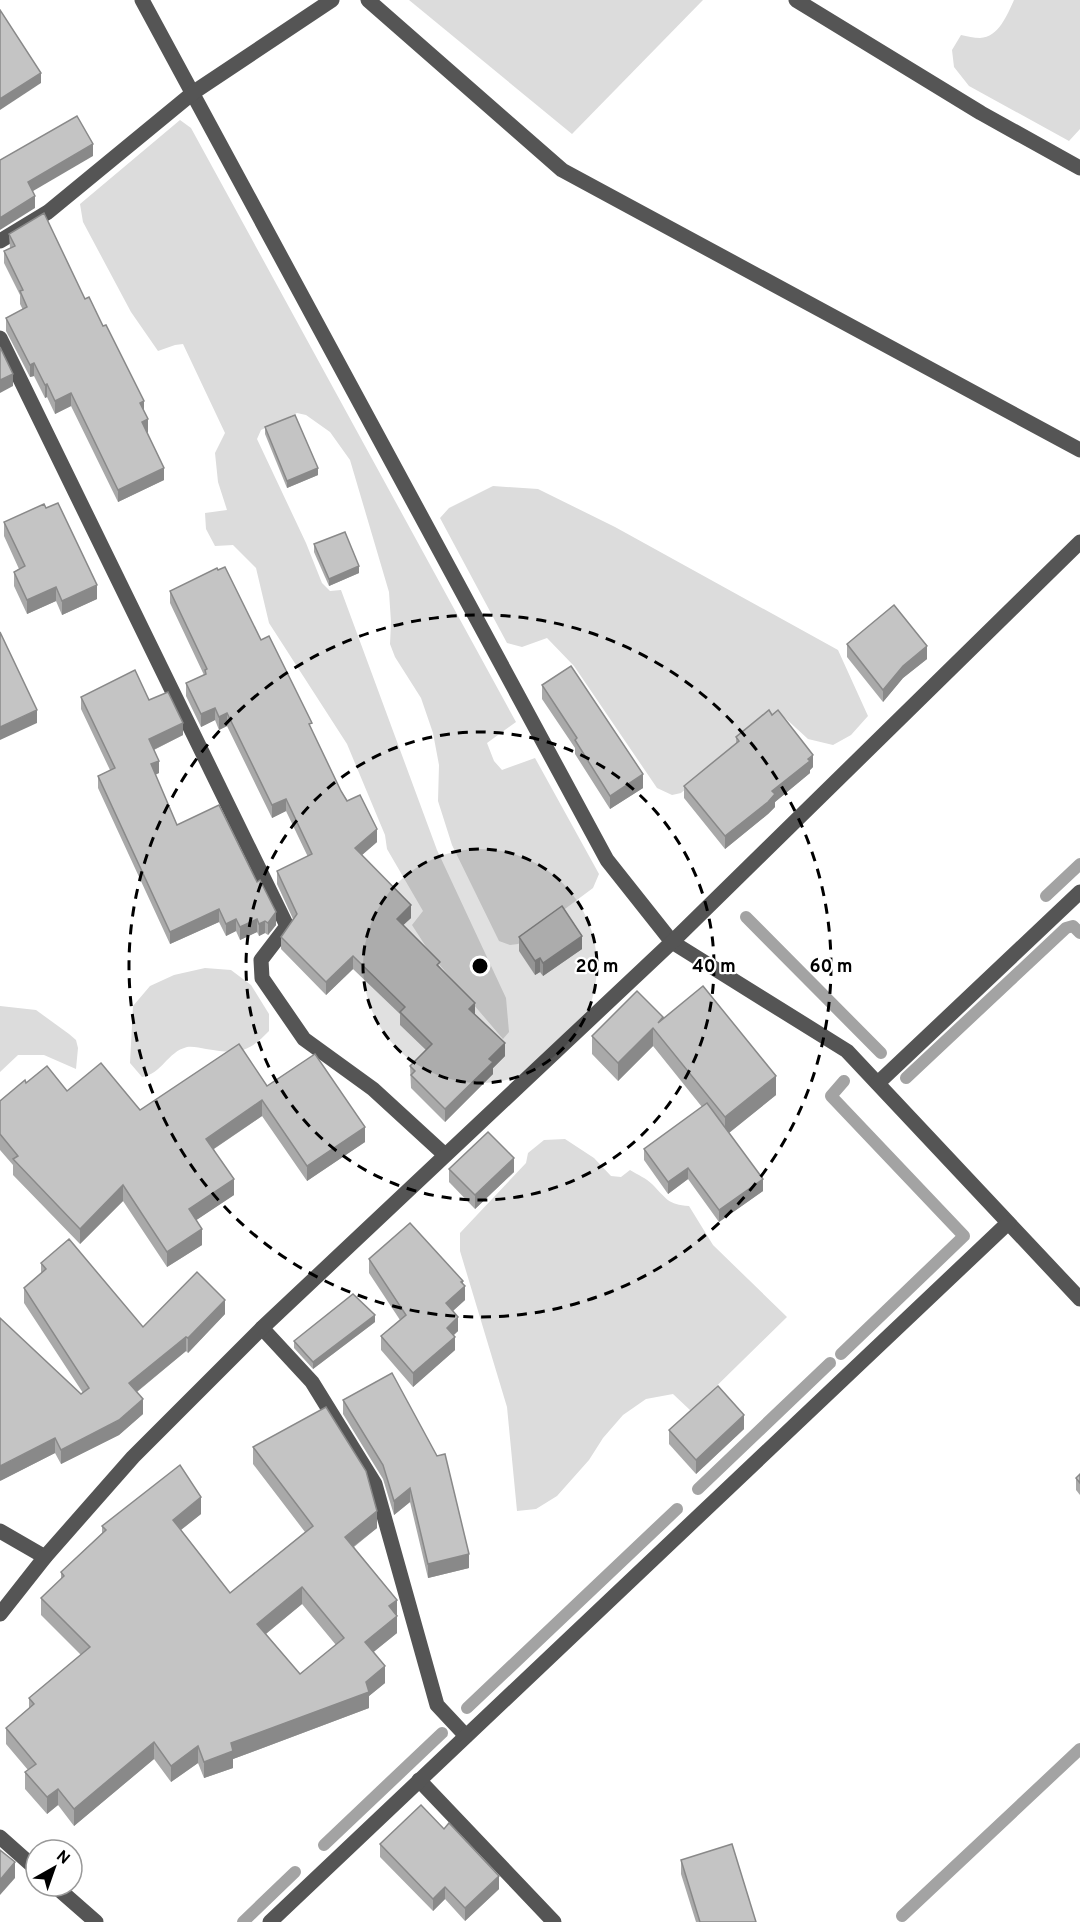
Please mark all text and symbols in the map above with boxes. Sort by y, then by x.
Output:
centre of rings [470,956,490,976]
text: 20 m [575,956,619,979]
text: 40 m [692,956,736,979]
text: 60 m [809,956,853,979]
north arrow [24,1838,84,1898]
text: N [52,1847,73,1869]

